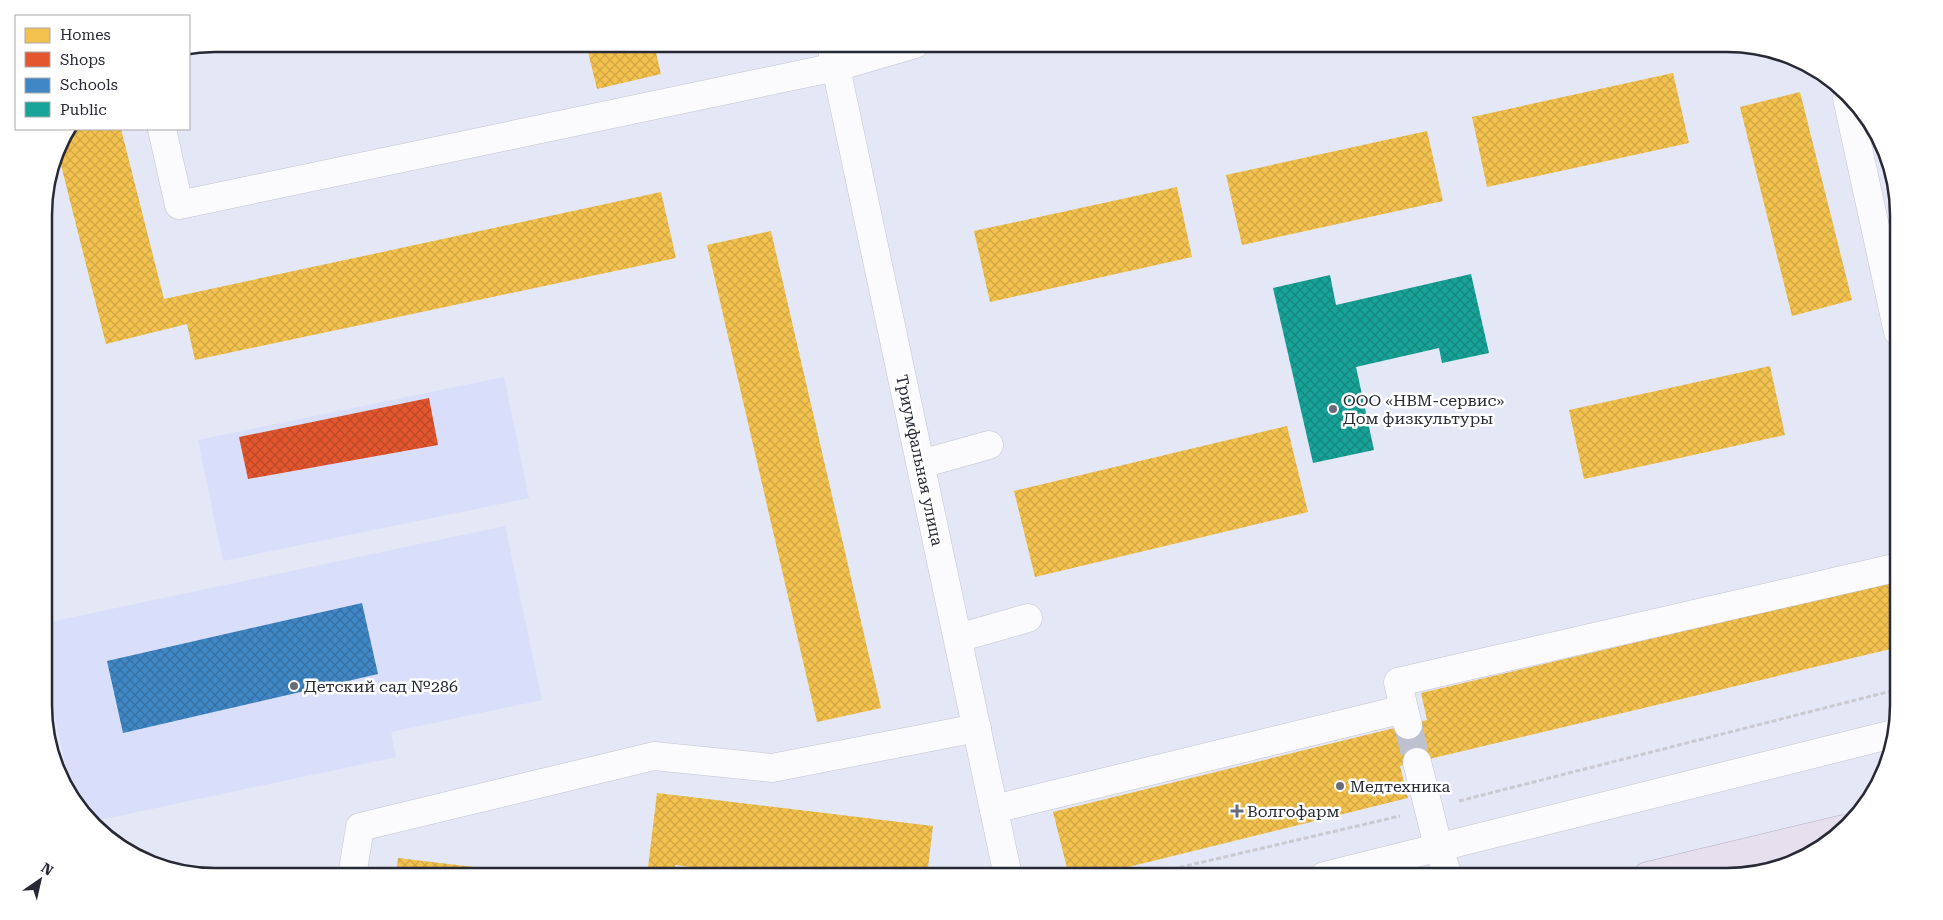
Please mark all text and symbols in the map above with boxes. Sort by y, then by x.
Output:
legend [15,15,190,130]
text: Homes [60,26,111,44]
text: Shops [60,51,105,69]
text: Schools [60,76,118,94]
text: Public [60,101,107,119]
street label: Триумфальная улица [892,373,947,548]
place label: ООО «НВМ-сервис» Дом физкультуры [1343,391,1505,428]
marker: ООО «НВМ-сервис» Дом физкультуры [1327,403,1339,415]
place label: Детский сад №286 [304,677,458,696]
marker: Детский сад №286 [288,680,300,692]
place label: Медтехника [1350,777,1450,796]
marker: Медтехника [1334,780,1346,792]
place label: Волгофарм [1247,802,1339,821]
marker: Волгофарм [1231,805,1243,817]
north arrow [15,855,65,905]
text: N [38,860,56,879]

